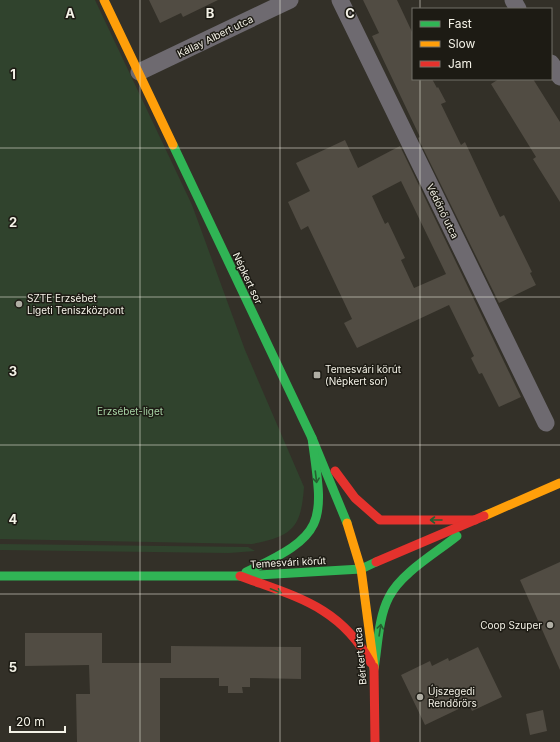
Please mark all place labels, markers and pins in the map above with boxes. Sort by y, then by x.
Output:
place label: SZTE Erzsébet Ligeti Teniszközpont [27,292,125,316]
marker: SZTE Erzsébet Ligeti Teniszközpont [14,299,24,309]
place label: Temesvári körút (Népkert sor) [325,363,402,387]
marker: Temesvári körút (Népkert sor) [312,370,322,380]
place label: Coop Szuper [480,619,542,631]
marker: Coop Szuper [545,620,555,630]
place label: Újszegedi Rendőrörs [428,684,477,709]
marker: Újszegedi Rendőrörs [415,692,425,702]

